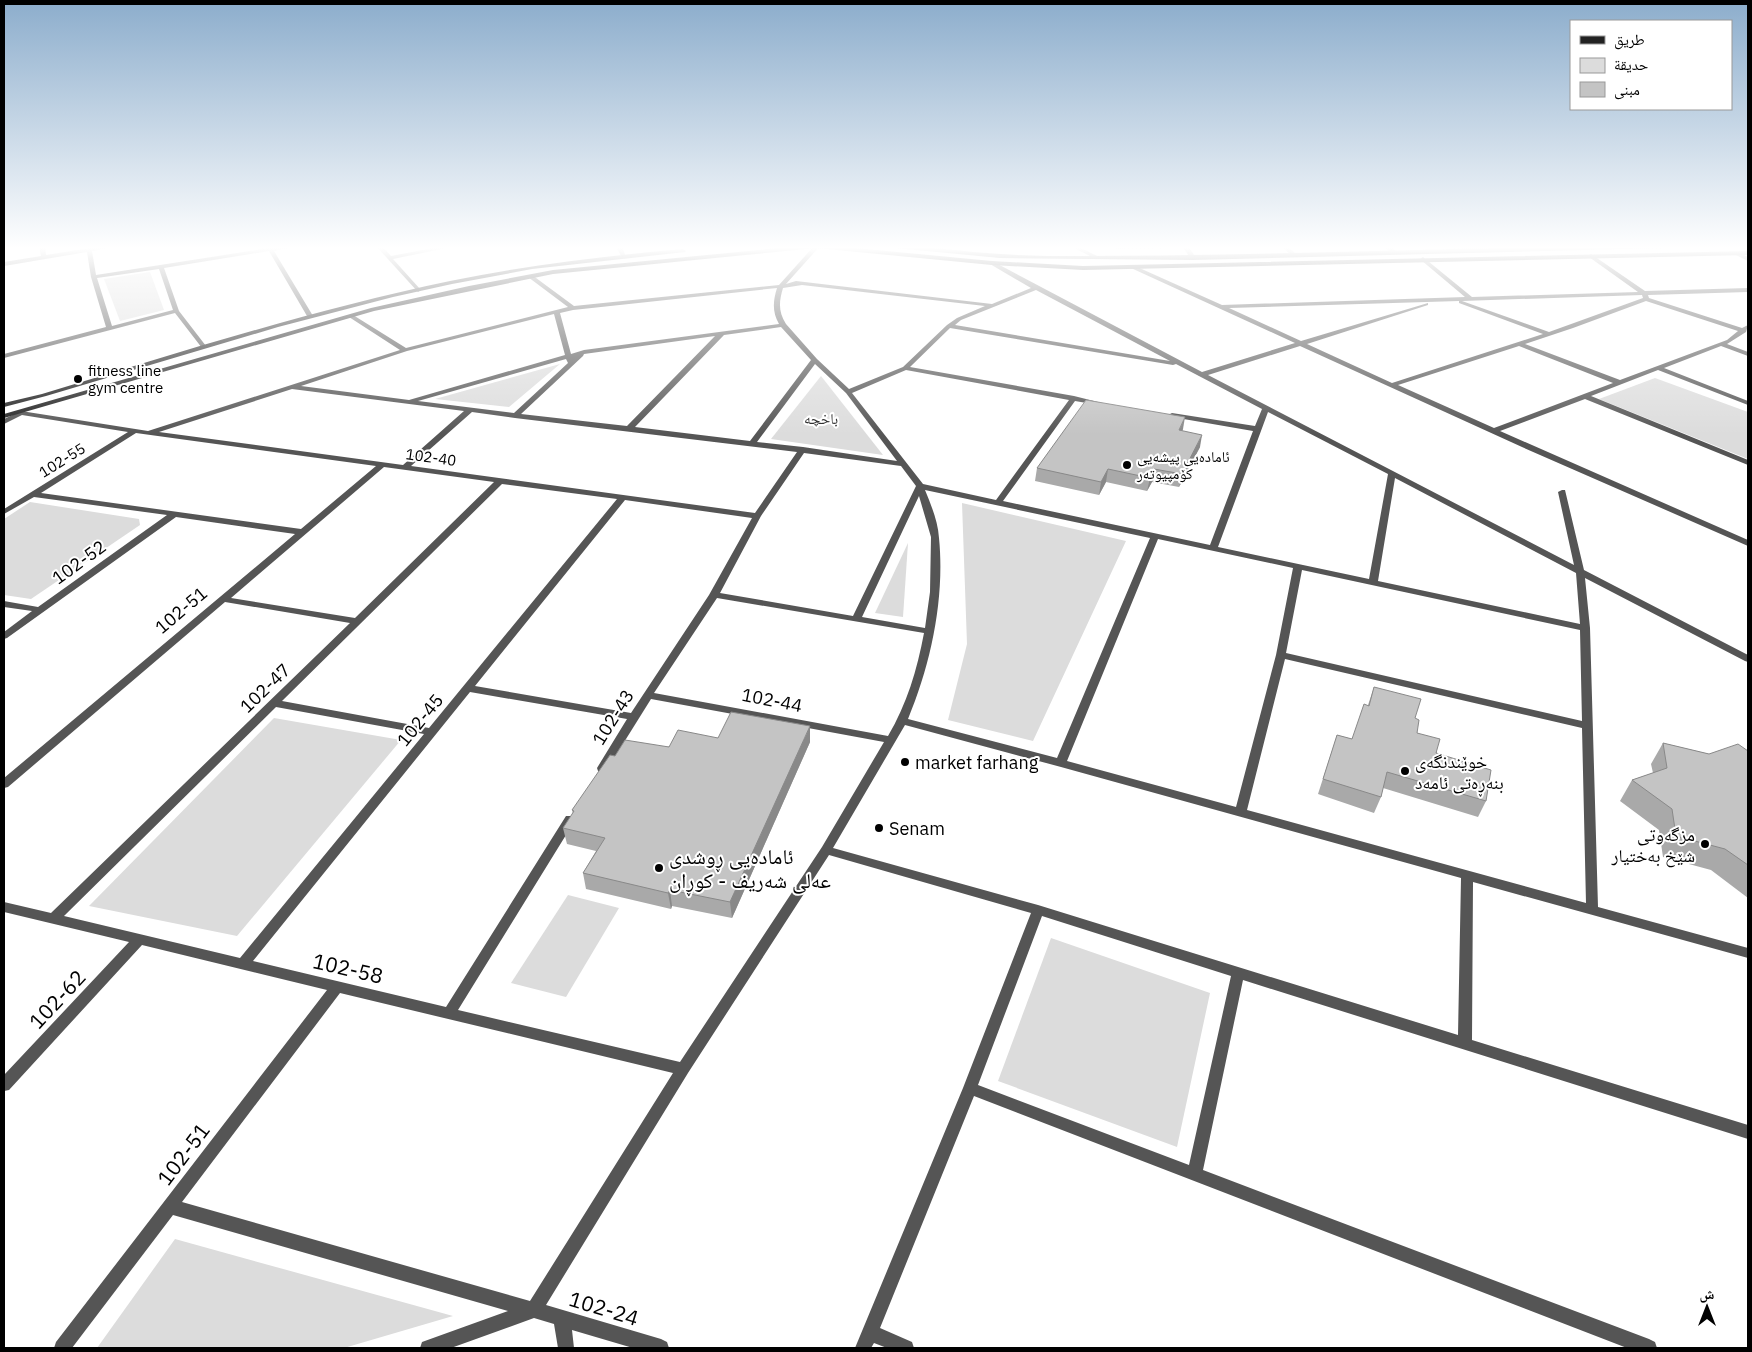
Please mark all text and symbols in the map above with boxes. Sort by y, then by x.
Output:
legend [1570,20,1732,110]
text: طريق [1614,30,1645,50]
text: حديقة [1614,55,1649,74]
text: مبنى [1614,80,1640,100]
place label: fitness line gym centre [88,361,163,397]
marker: fitness line gym centre [72,373,84,385]
park label: باخچە [804,409,838,428]
street label: 102-55 [35,438,89,482]
street label: 102-40 [404,444,458,470]
place label: ئامادەیی پیشەیی کۆمپیوتەر [1136,447,1230,483]
marker: ئامادەیی پیشەیی کۆمپیوتەر [1121,459,1133,471]
street label: 102-52 [47,535,111,589]
street label: 102-51 [150,582,212,638]
street label: 102-47 [235,658,295,718]
street label: 102-44 [740,683,804,717]
street label: 102-43 [587,685,639,749]
street label: 102-45 [392,689,448,751]
place label: خوێندنگەی بنەڕەتی ئامەد [1415,750,1504,796]
place label: market farhang [915,751,1039,774]
marker: market farhang [899,756,911,768]
marker: خوێندنگەی بنەڕەتی ئامەد [1399,765,1411,777]
place label: Senam [889,817,945,840]
marker: Senam [873,822,885,834]
place label: مزگەوتی شێخ بەختیار [1610,823,1695,868]
marker: مزگەوتی شێخ بەختیار [1699,838,1711,850]
place label: ئامادەیی ڕوشدی عەلی شەریف - کوڕان [669,842,831,897]
marker: ئامادەیی ڕوشدی عەلی شەریف - کوڕان [653,862,665,874]
street label: 102-58 [310,946,386,990]
street label: 102-62 [22,963,92,1035]
street label: 102-51 [150,1117,216,1191]
north arrow [1682,1282,1732,1332]
street label: 102-24 [566,1284,642,1332]
text: ش [1700,1285,1715,1303]

